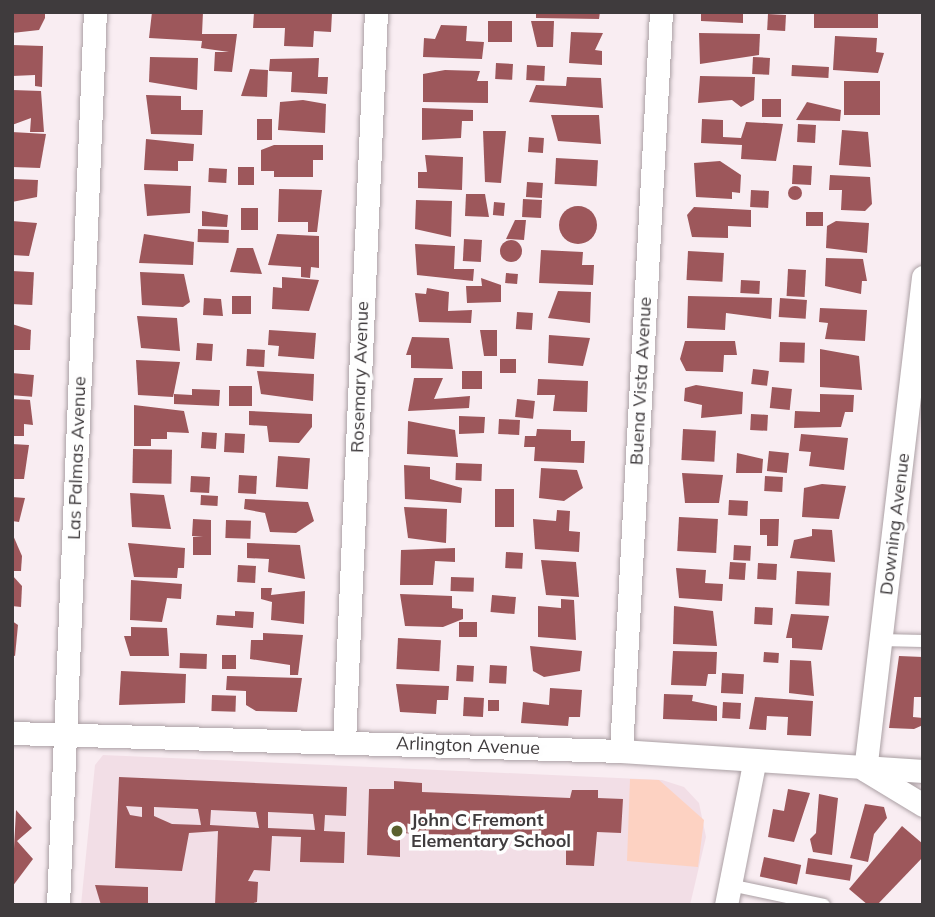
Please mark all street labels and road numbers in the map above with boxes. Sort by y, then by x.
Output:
street label: Buena Vista Avenue [626,296,656,466]
street label: Rosemary Avenue [347,301,373,453]
street label: Las Palmas Avenue [63,376,91,540]
street label: Downing Avenue [876,452,914,596]
street label: Arlington Avenue [396,733,540,759]

